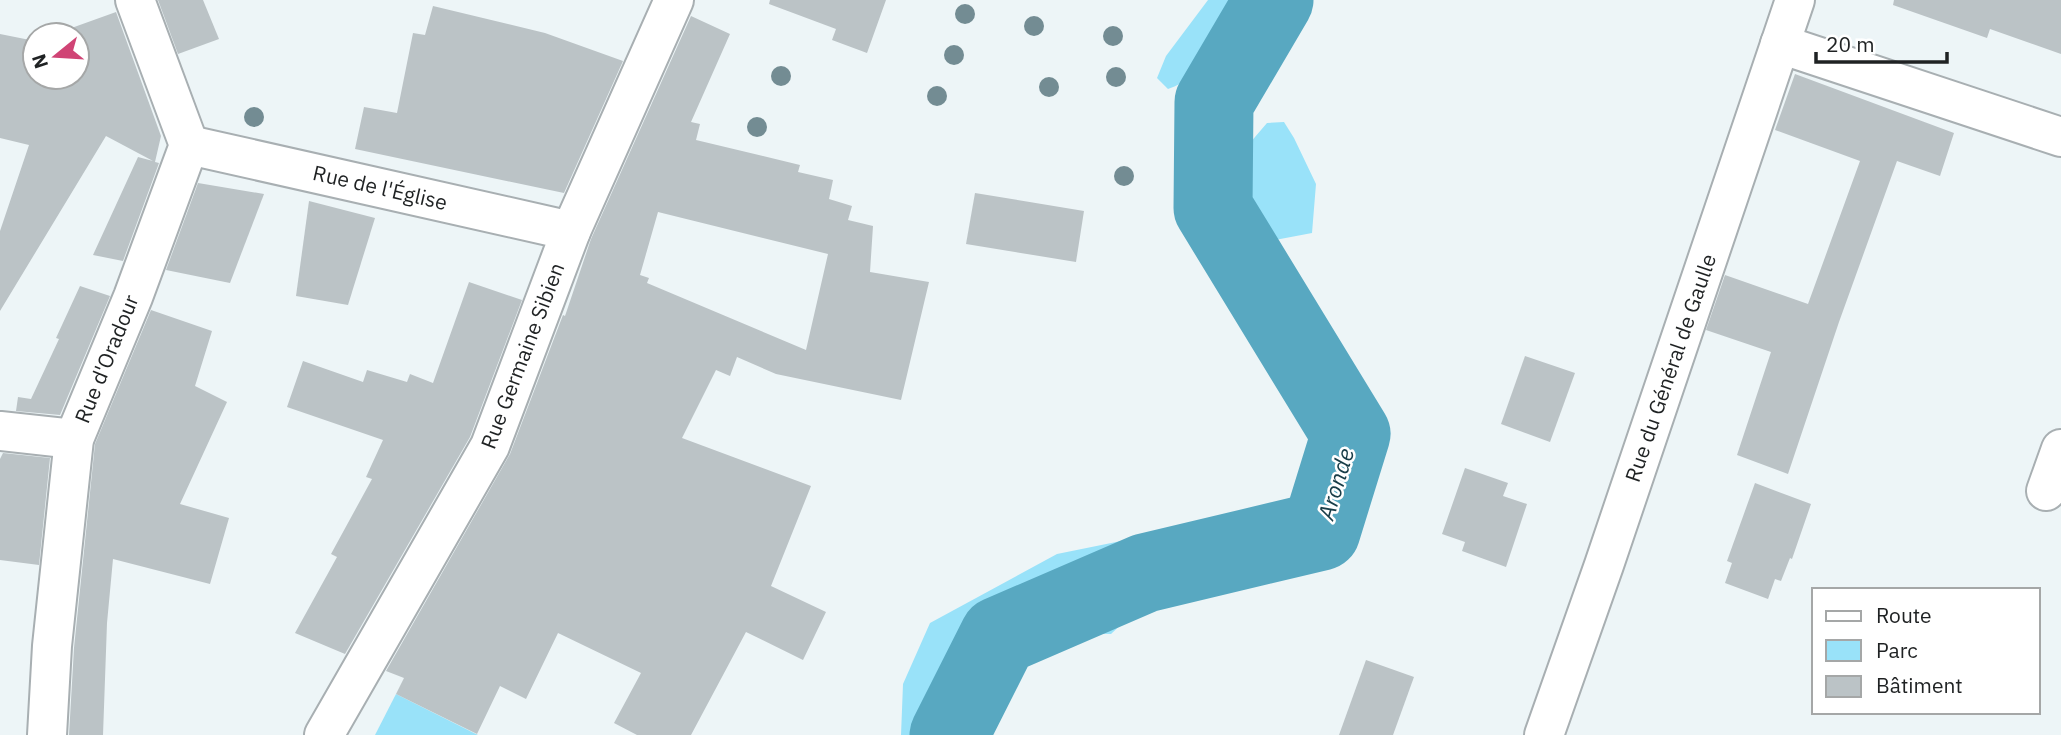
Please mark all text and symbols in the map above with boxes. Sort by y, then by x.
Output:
north arrow [21,21,91,91]
scale bar [1816,21,1947,65]
text: 20 m [1826,30,1875,58]
text: N [26,51,53,72]
street label: Rue de l'Église [310,158,450,216]
street label: Rue du Général de Gaulle [1618,250,1722,485]
street label: Rue Germaine Sibien [474,259,570,453]
street label: Rue d'Oradour [68,290,145,427]
water label: Aronde [1310,444,1360,524]
legend [1812,588,2040,714]
text: Route [1876,601,1932,629]
text: Parc [1876,636,1918,664]
text: Bâtiment [1876,671,1963,699]

